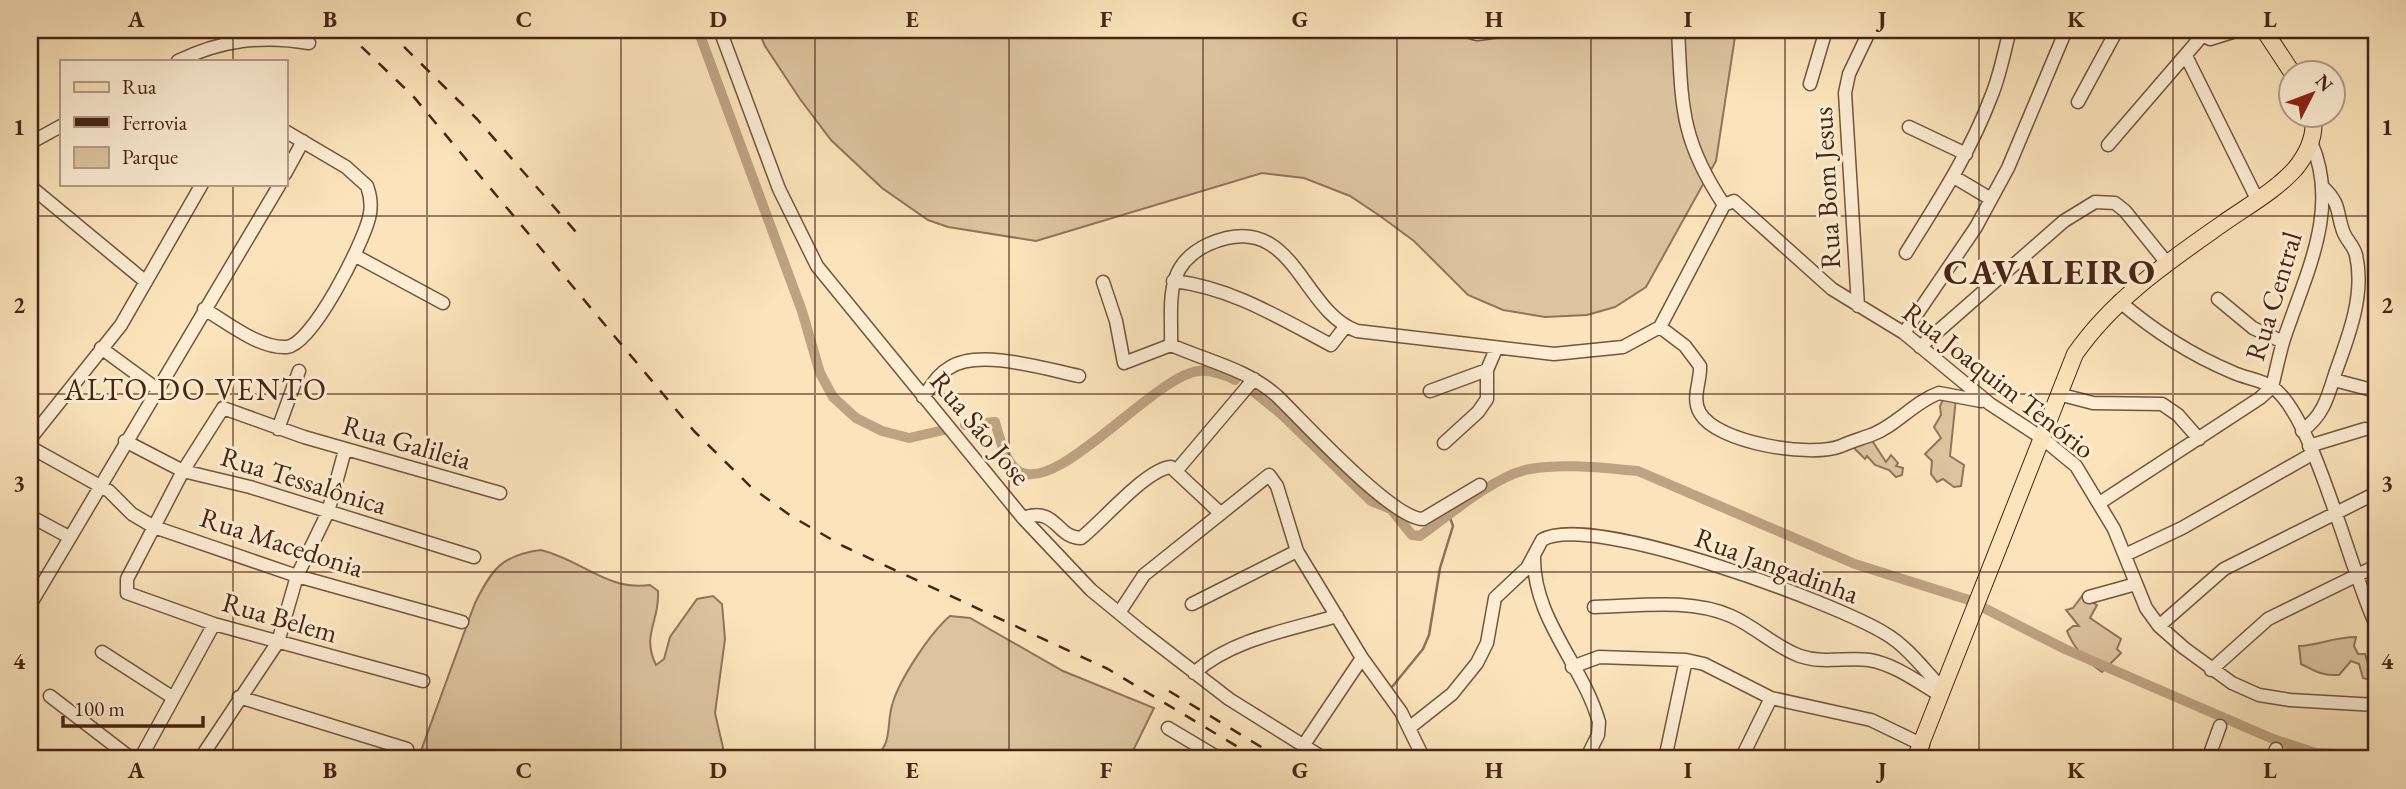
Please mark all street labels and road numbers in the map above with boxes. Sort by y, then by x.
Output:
street label: Rua Bom Jesus [1804,106,1848,270]
street label: Rua Central [2236,227,2310,365]
street label: Rua Joaquim Tenório [1895,294,2103,466]
street label: Rua São Jose [923,363,1039,493]
street label: Rua Galileia [338,406,476,478]
street label: Rua Tessalônica [217,438,392,523]
street label: Rua Macedonia [196,499,369,586]
street label: Rua Jangadinha [1690,519,1865,612]
street label: Rua Belem [218,583,342,651]

